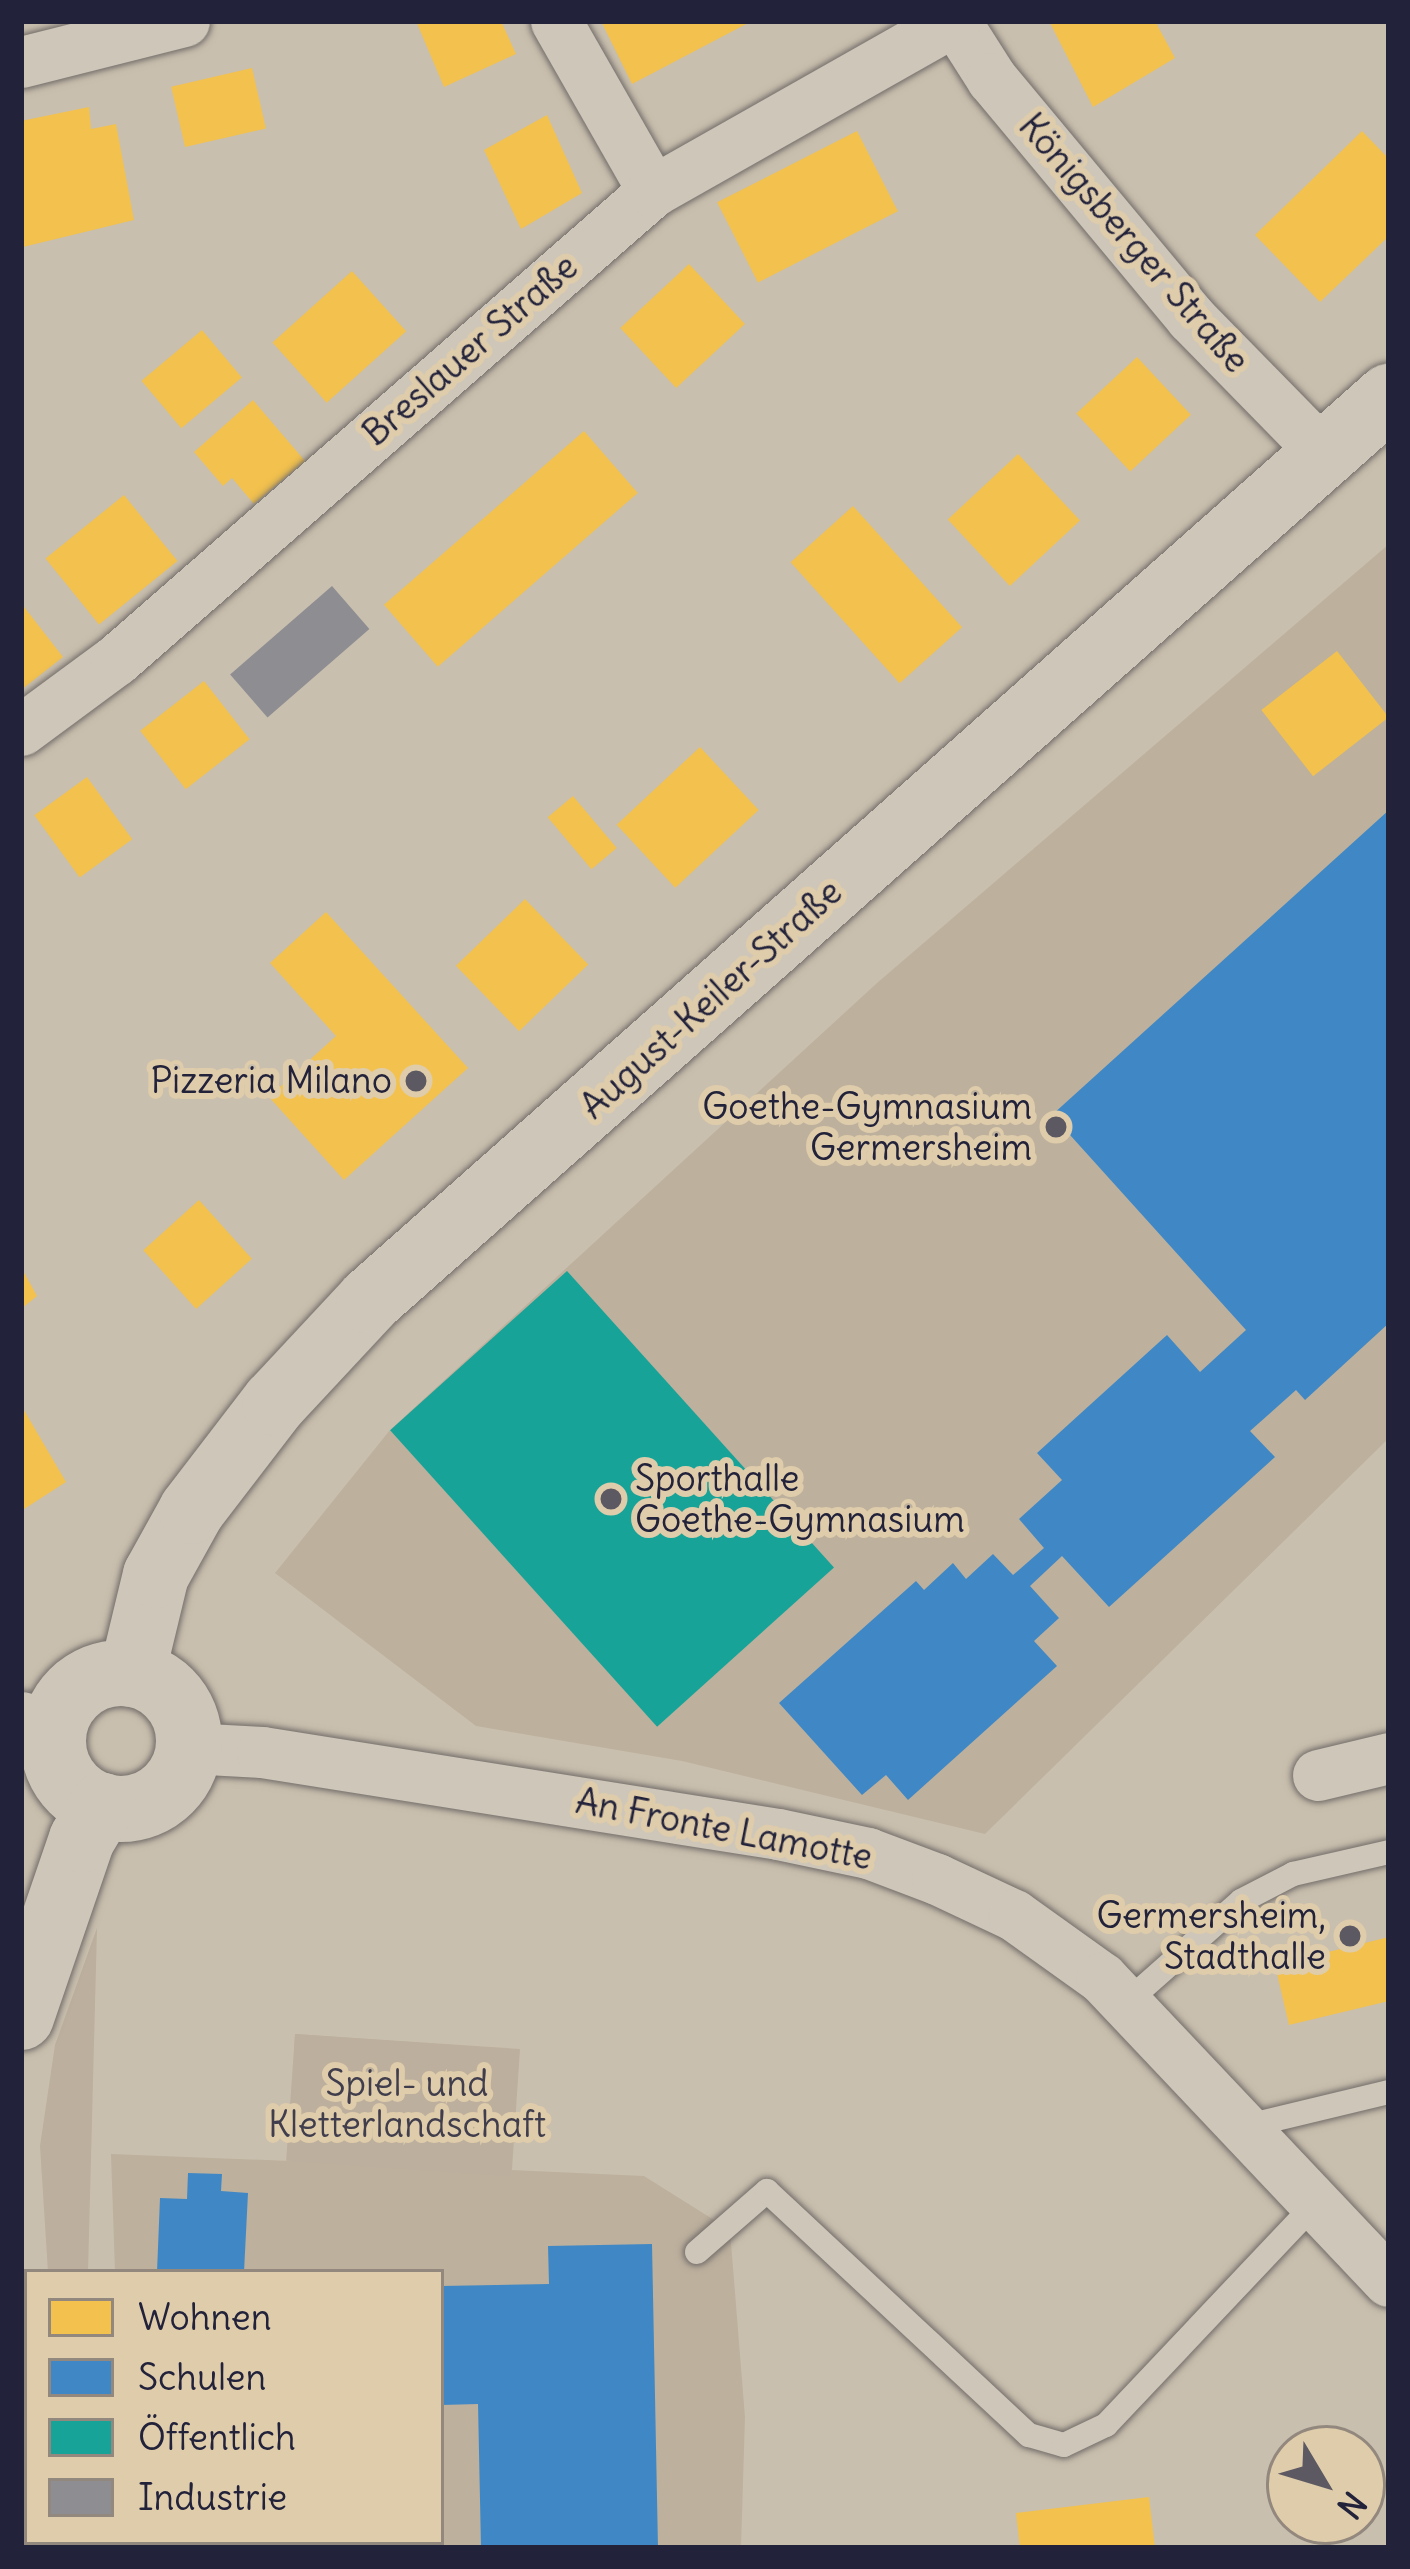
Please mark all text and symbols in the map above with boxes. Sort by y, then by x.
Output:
street label: Königsberger Straße [1010,105,1258,381]
street label: Breslauer Straße [354,245,586,455]
street label: August-Keiler-Straße [571,870,851,1128]
place label: Pizzeria Milano [150,1059,392,1103]
marker: Pizzeria Milano [403,1068,429,1094]
place label: Goethe-Gymnasium Germersheim [702,1084,1032,1169]
marker: Goethe-Gymnasium Germersheim [1043,1114,1069,1140]
place label: Sporthalle Goethe-Gymnasium [635,1456,965,1541]
marker: Sporthalle Goethe-Gymnasium [598,1486,624,1512]
street label: An Fronte Lamotte [572,1779,876,1879]
place label: Germersheim, Stadthalle [1097,1893,1326,1978]
marker: Germersheim, Stadthalle [1337,1923,1363,1949]
park label: Spiel- und Kletterlandschaft [268,2061,546,2146]
legend [24,2269,444,2545]
text: Wohnen [138,2295,272,2340]
text: Schulen [138,2355,266,2400]
text: Öffentlich [138,2415,296,2460]
north arrow [1266,2425,1386,2545]
text: Industrie [138,2475,287,2520]
text: N [1328,2483,1376,2527]

